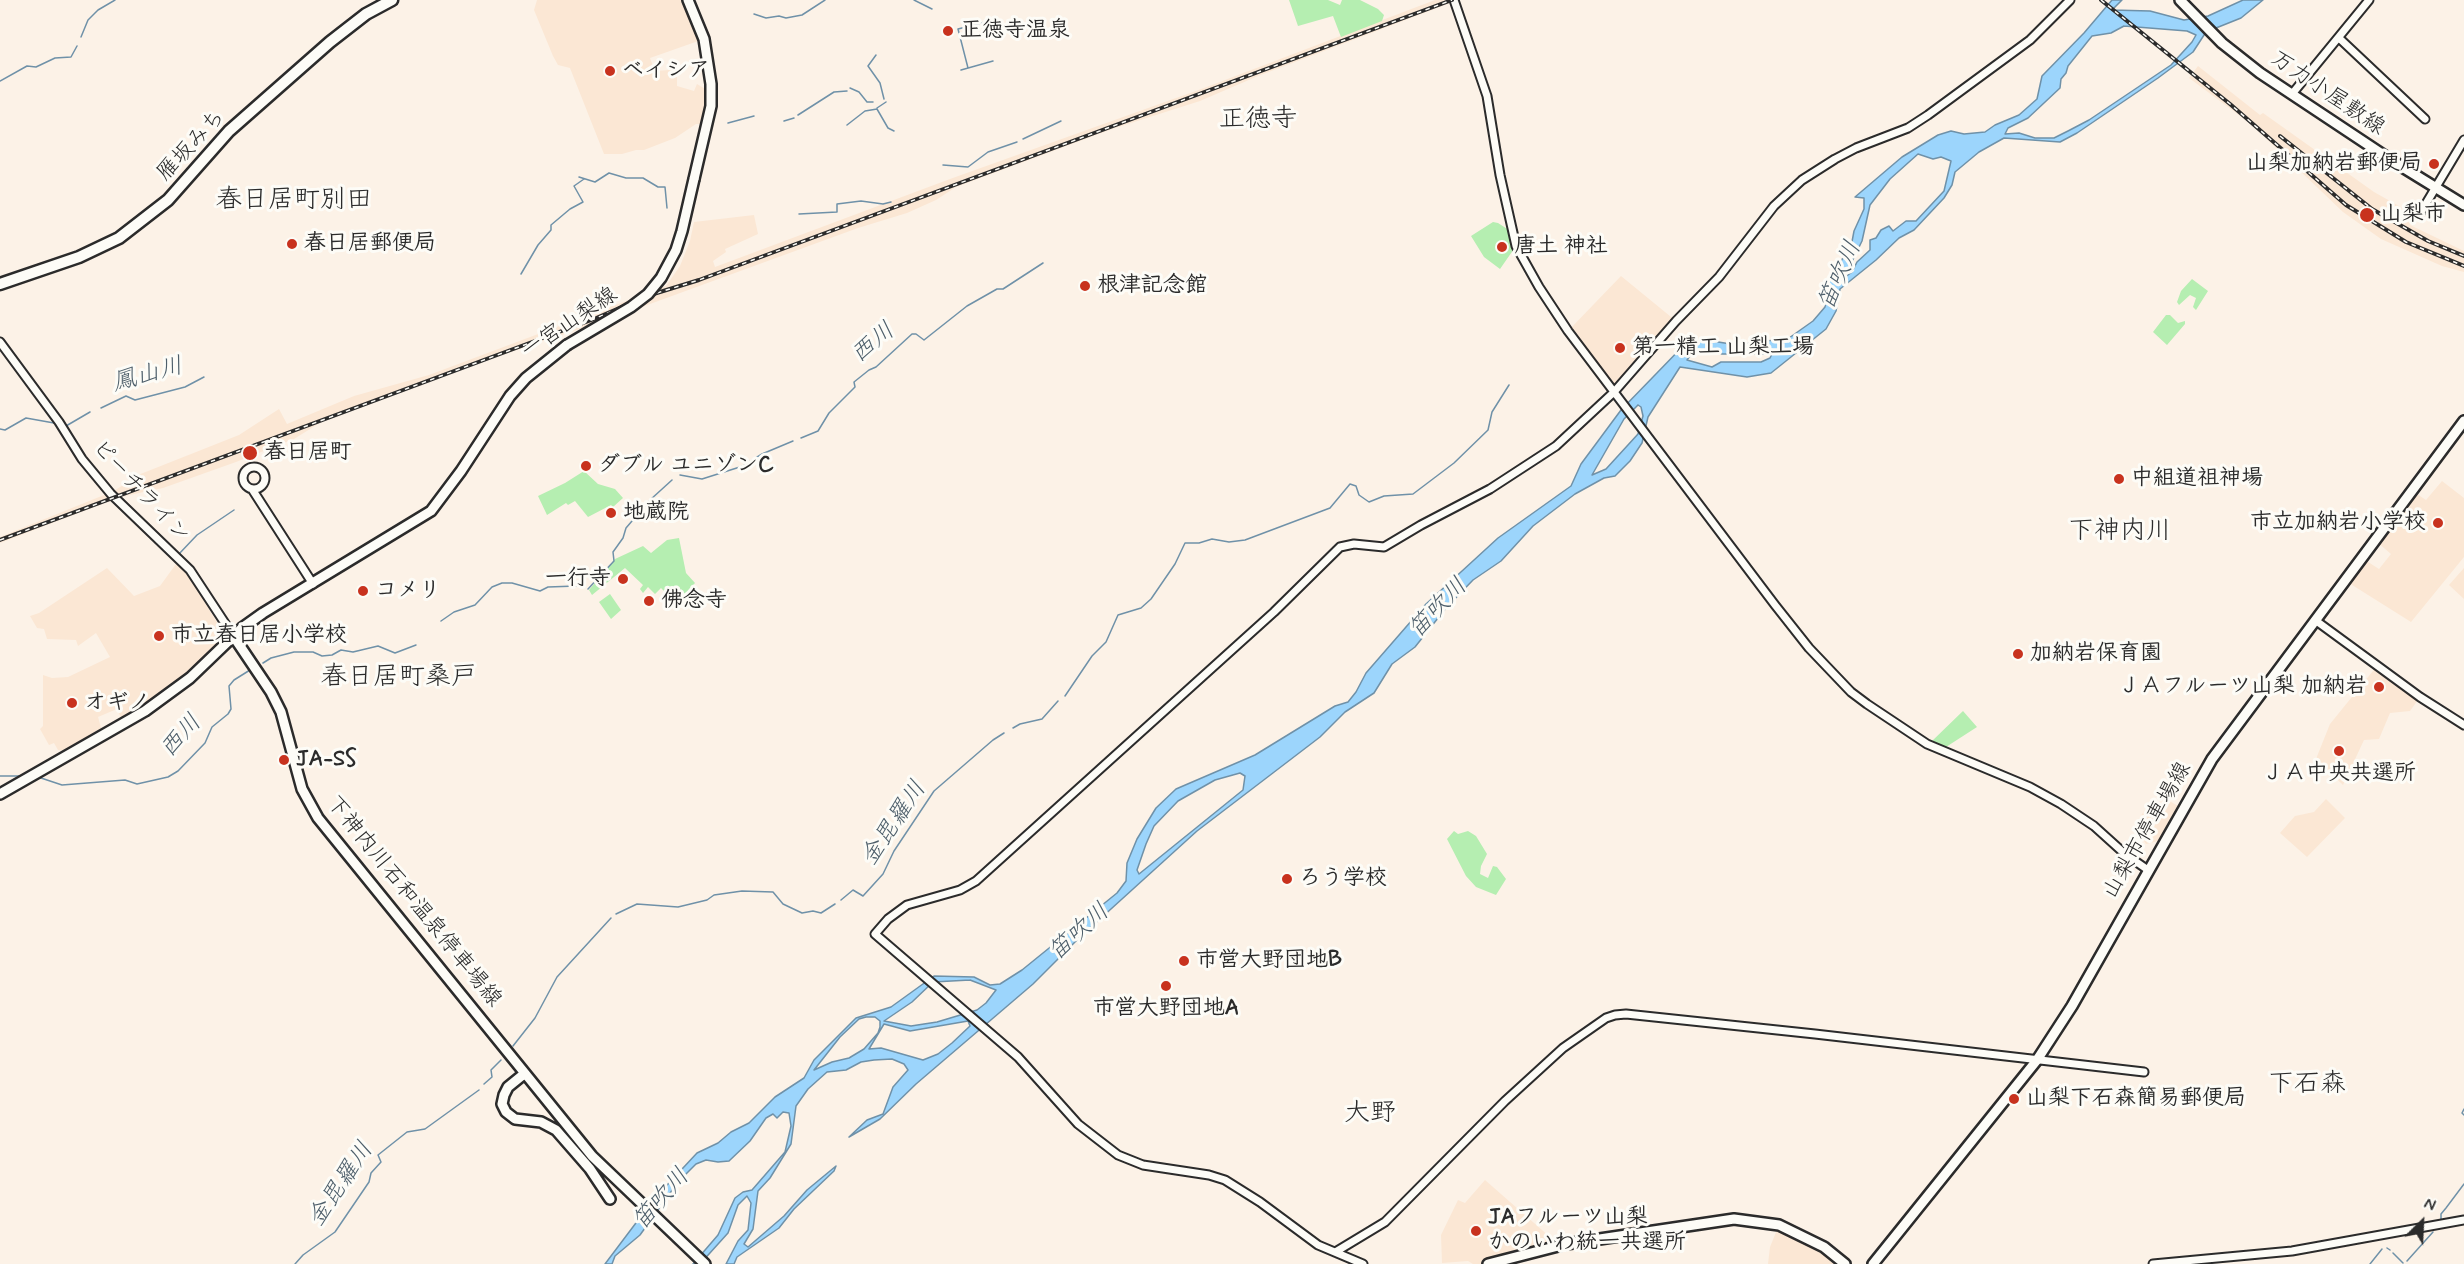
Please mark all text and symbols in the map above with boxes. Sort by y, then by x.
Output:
place label: 正徳寺温泉 [960,18,1070,44]
marker: 正徳寺温泉 [941,24,955,38]
street label: 万力小屋敷線 [2265,46,2389,142]
place label: ベイシア [622,58,710,84]
marker: ベイシア [603,64,617,78]
street label: 雁坂みち [152,105,232,187]
district label: 正徳寺 [1219,105,1297,137]
place label: 山梨加納岩郵便局 [2246,151,2422,177]
marker: 山梨加納岩郵便局 [2427,157,2441,171]
district label: 春日居町別田 [216,186,372,218]
place label: 山梨市 [2380,202,2446,228]
marker: 山梨市 [2358,206,2376,224]
place label: 春日居郵便局 [304,231,436,257]
place label: 唐土 神社 [1514,234,1608,260]
marker: 春日居郵便局 [285,237,299,251]
water label: 笛吹川 [1813,237,1869,315]
marker: 唐土 神社 [1495,240,1509,254]
place label: 根津記念館 [1097,273,1207,299]
marker: 根津記念館 [1078,279,1092,293]
street label: 一宮山梨線 [517,282,623,366]
water label: 西川 [846,318,902,370]
place label: 第一精工 山梨工場 [1632,335,1814,361]
marker: 第一精工 山梨工場 [1613,341,1627,355]
water label: 鳳山川 [109,353,187,399]
street label: ピーチライン [86,435,194,549]
place label: 春日居町 [264,440,352,466]
marker: 春日居町 [241,444,259,462]
place label: ダブル ユニゾンC [598,453,774,479]
marker: ダブル ユニゾンC [579,459,593,473]
place label: 中組道祖神場 [2131,466,2263,492]
marker: 中組道祖神場 [2112,472,2126,486]
place label: 地蔵院 [623,500,689,526]
marker: 地蔵院 [604,506,618,520]
place label: 市立加納岩小学校 [2250,510,2426,536]
marker: 市立加納岩小学校 [2431,516,2445,530]
district label: 下神内川 [2068,517,2172,549]
place label: 一行寺 [545,566,611,592]
marker: 一行寺 [616,572,630,586]
water label: 笛吹川 [1404,573,1474,645]
place label: コメリ [375,578,441,604]
marker: コメリ [356,584,370,598]
place label: 佛念寺 [661,588,727,614]
marker: 佛念寺 [642,594,656,608]
place label: 市立春日居小学校 [171,623,347,649]
marker: 市立春日居小学校 [152,629,166,643]
place label: 加納岩保育園 [2030,641,2162,667]
marker: 加納岩保育園 [2011,647,2025,661]
district label: 春日居町桑戸 [321,663,477,695]
place label: ＪＡフルーツ山梨 加納岩 [2118,674,2367,700]
marker: ＪＡフルーツ山梨 加納岩 [2372,680,2386,694]
place label: オギノ [84,690,150,716]
marker: オギノ [65,696,79,710]
water label: 西川 [155,710,209,764]
marker: ＪＡ中央共選所 [2332,744,2346,758]
place label: JA-SS [296,747,356,773]
marker: JA-SS [277,753,291,767]
street label: 山梨市停車場線 [2098,758,2198,904]
place label: ＪＡ中央共選所 [2262,761,2416,787]
water label: 金毘羅川 [856,776,934,872]
street label: 下神内川石和温泉停車場線 [320,791,506,1013]
place label: ろう学校 [1299,866,1387,892]
marker: ろう学校 [1280,872,1294,886]
water label: 笛吹川 [1044,898,1116,968]
place label: 市営大野団地B [1196,948,1342,974]
marker: 市営大野団地B [1177,954,1191,968]
marker: 市営大野団地A [1159,979,1173,993]
place label: 市営大野団地A [1093,996,1239,1022]
district label: 下石森 [2268,1070,2346,1102]
place label: 山梨下石森簡易郵便局 [2026,1086,2246,1112]
marker: 山梨下石森簡易郵便局 [2007,1092,2021,1106]
district label: 大野 [1344,1099,1396,1131]
water label: 金毘羅川 [303,1137,381,1233]
water label: 笛吹川 [628,1163,696,1237]
north arrow [2392,1192,2452,1252]
text: N [2420,1193,2439,1217]
place label: JAフルーツ山梨 かのいわ統一共選所 [1488,1205,1686,1256]
marker: JAフルーツ山梨 かのいわ統一共選所 [1469,1224,1483,1238]

